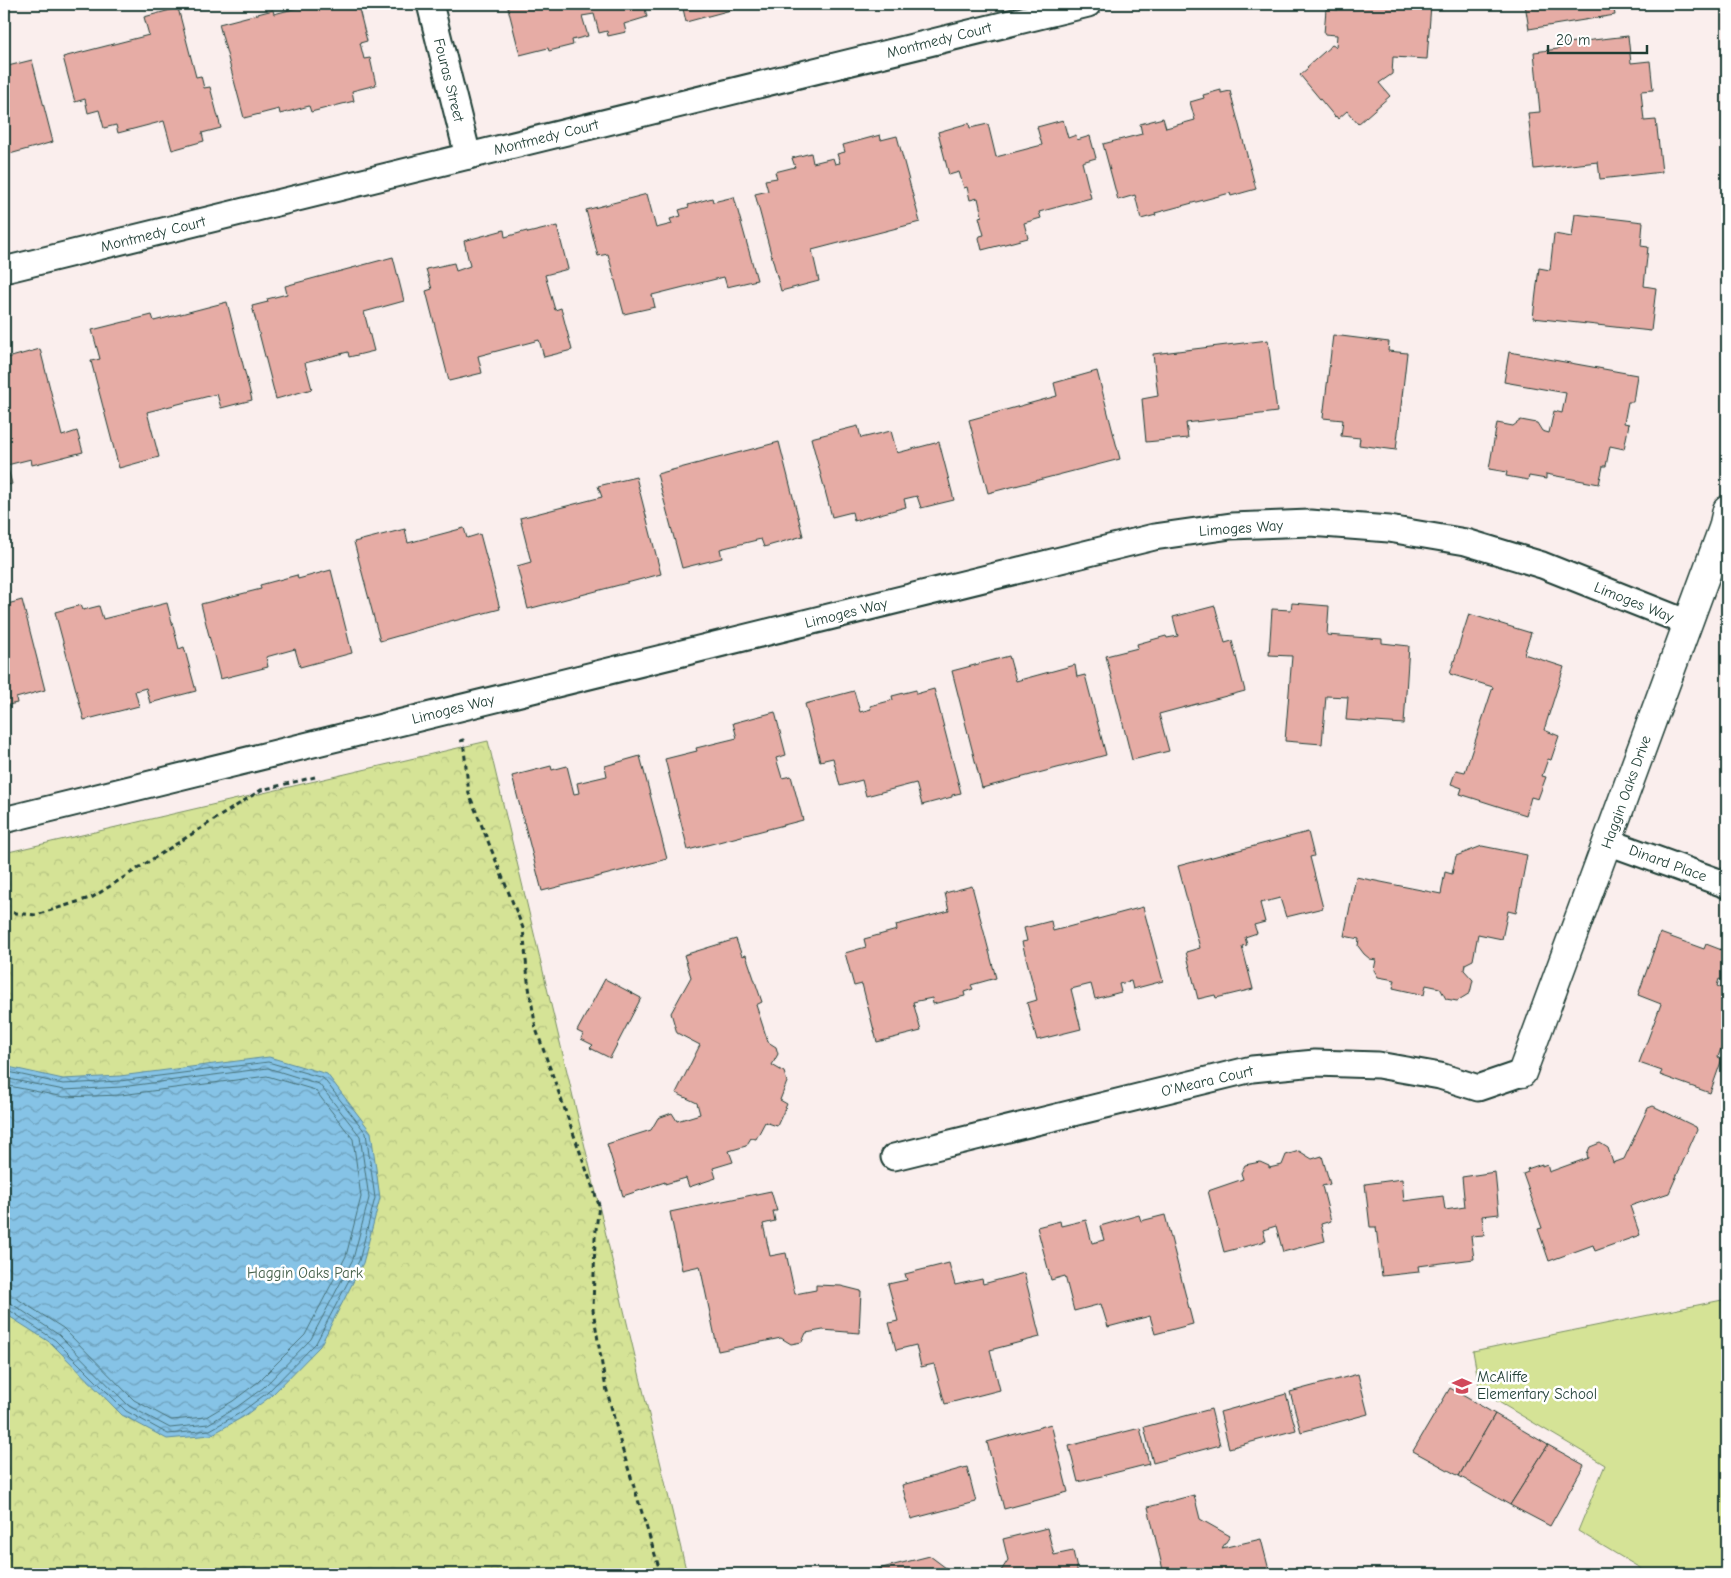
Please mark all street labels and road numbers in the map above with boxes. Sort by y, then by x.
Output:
street label: Montmedy Court [885,18,994,62]
street label: Fouras Street [430,36,468,124]
street label: Montmedy Court [492,115,601,159]
street label: Montmedy Court [99,212,208,256]
street label: Limoges Way [1198,516,1284,540]
street label: Limoges Way [1592,578,1677,626]
street label: Limoges Way [803,594,889,632]
street label: Limoges Way [410,690,496,728]
street label: Haggin Oaks Drive [1597,732,1655,851]
street label: Dinard Place [1627,841,1710,886]
street label: O'Meara Court [1159,1062,1255,1100]

